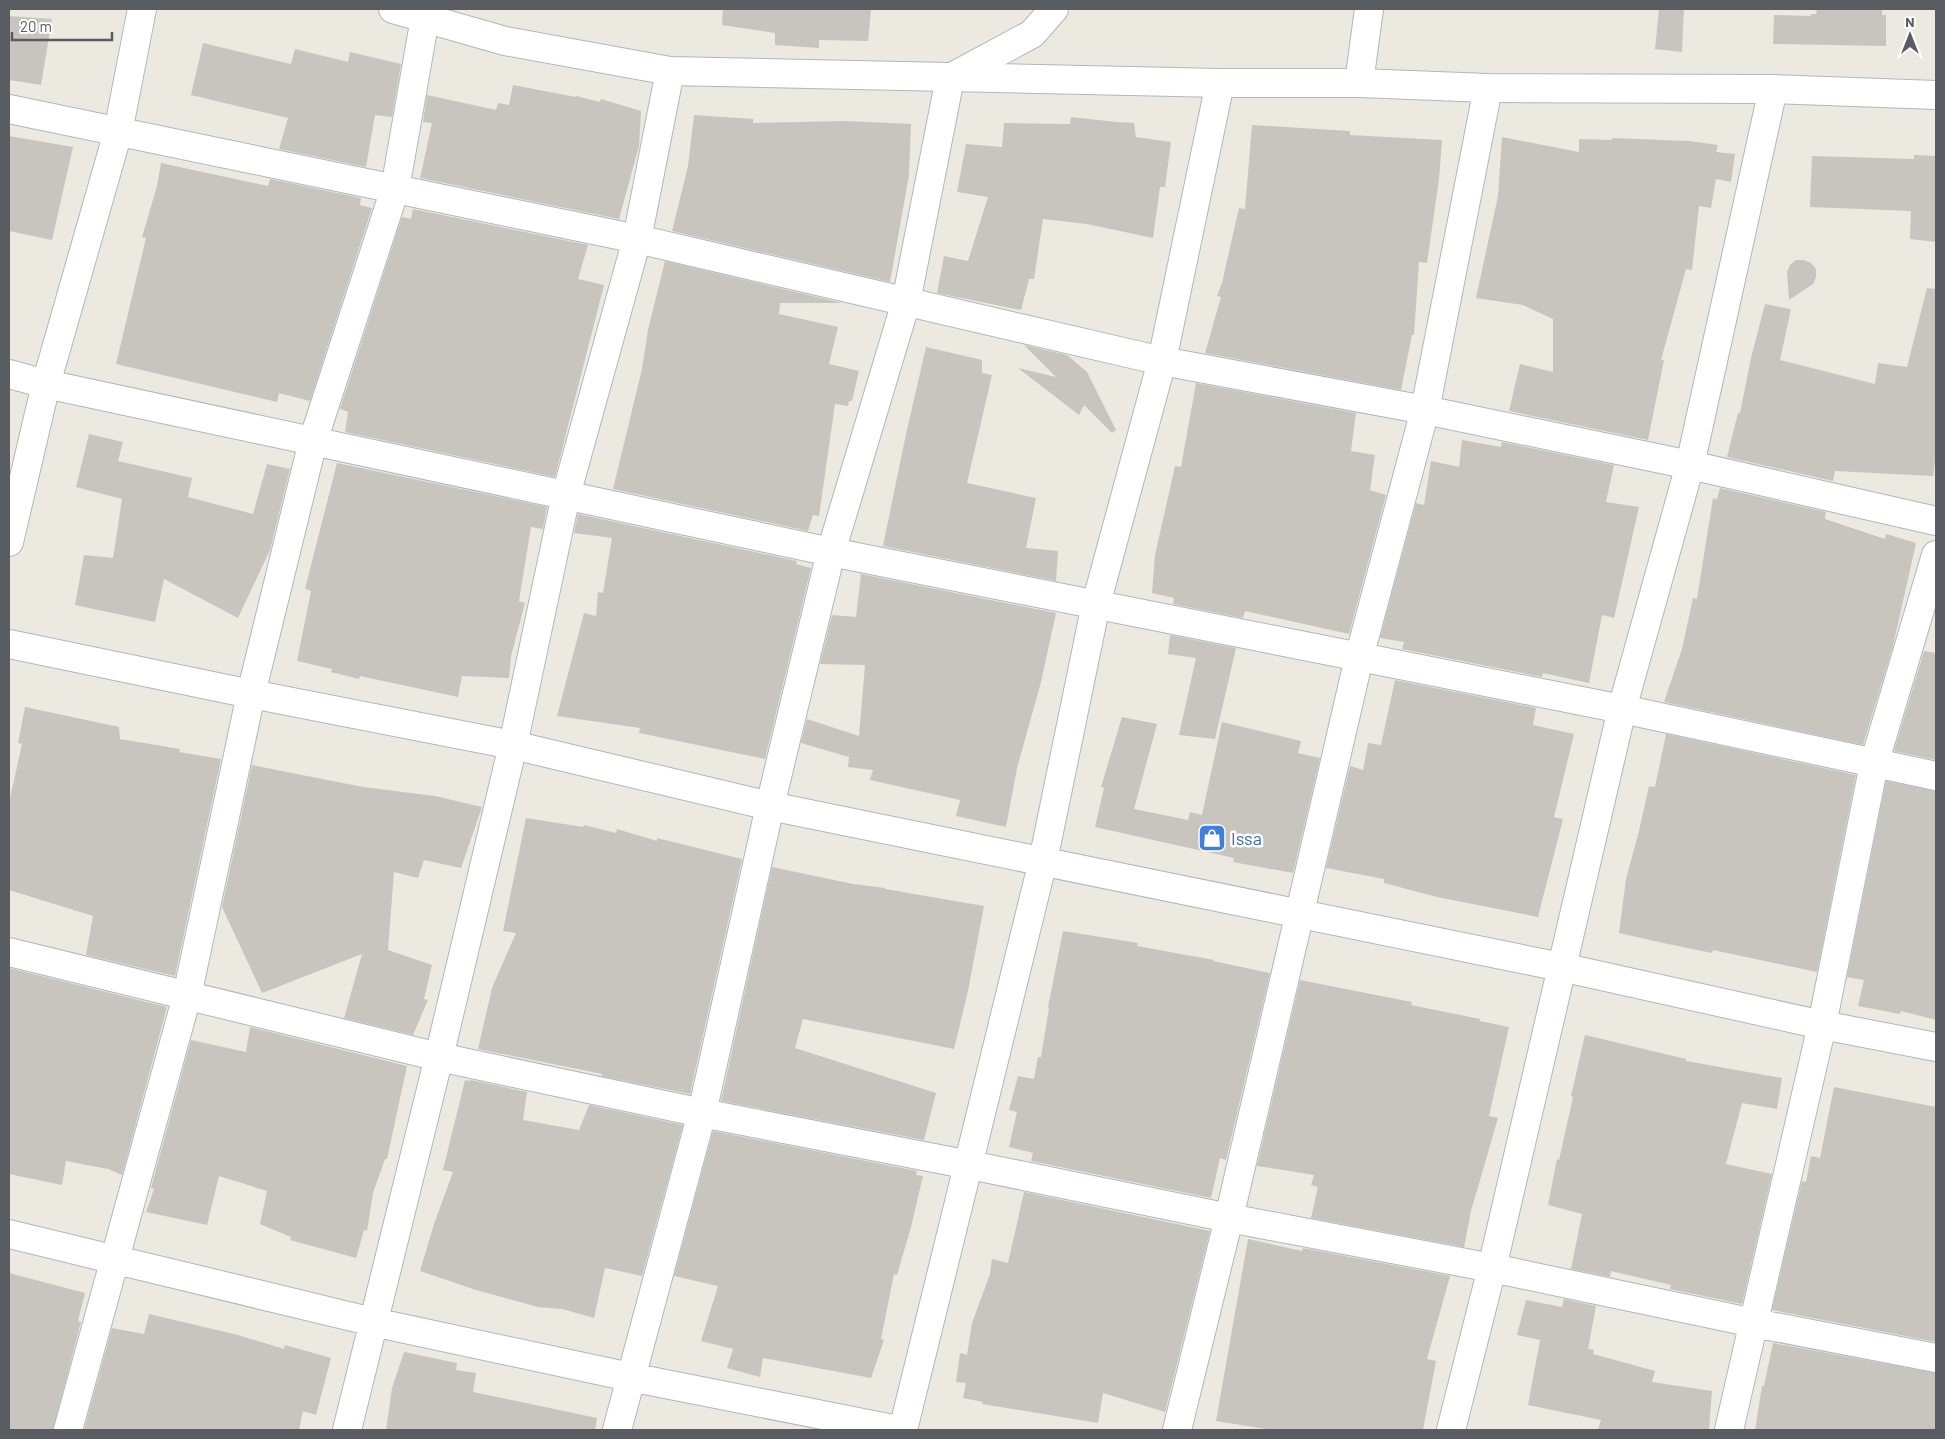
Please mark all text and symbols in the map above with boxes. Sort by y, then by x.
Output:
scale bar [12,10,112,42]
north arrow [1885,10,1935,60]
text: N [1905,13,1915,30]
text: 20 m [20,17,52,35]
shop icon: Issa [1197,823,1227,853]
place label: Issa [1231,827,1262,849]

